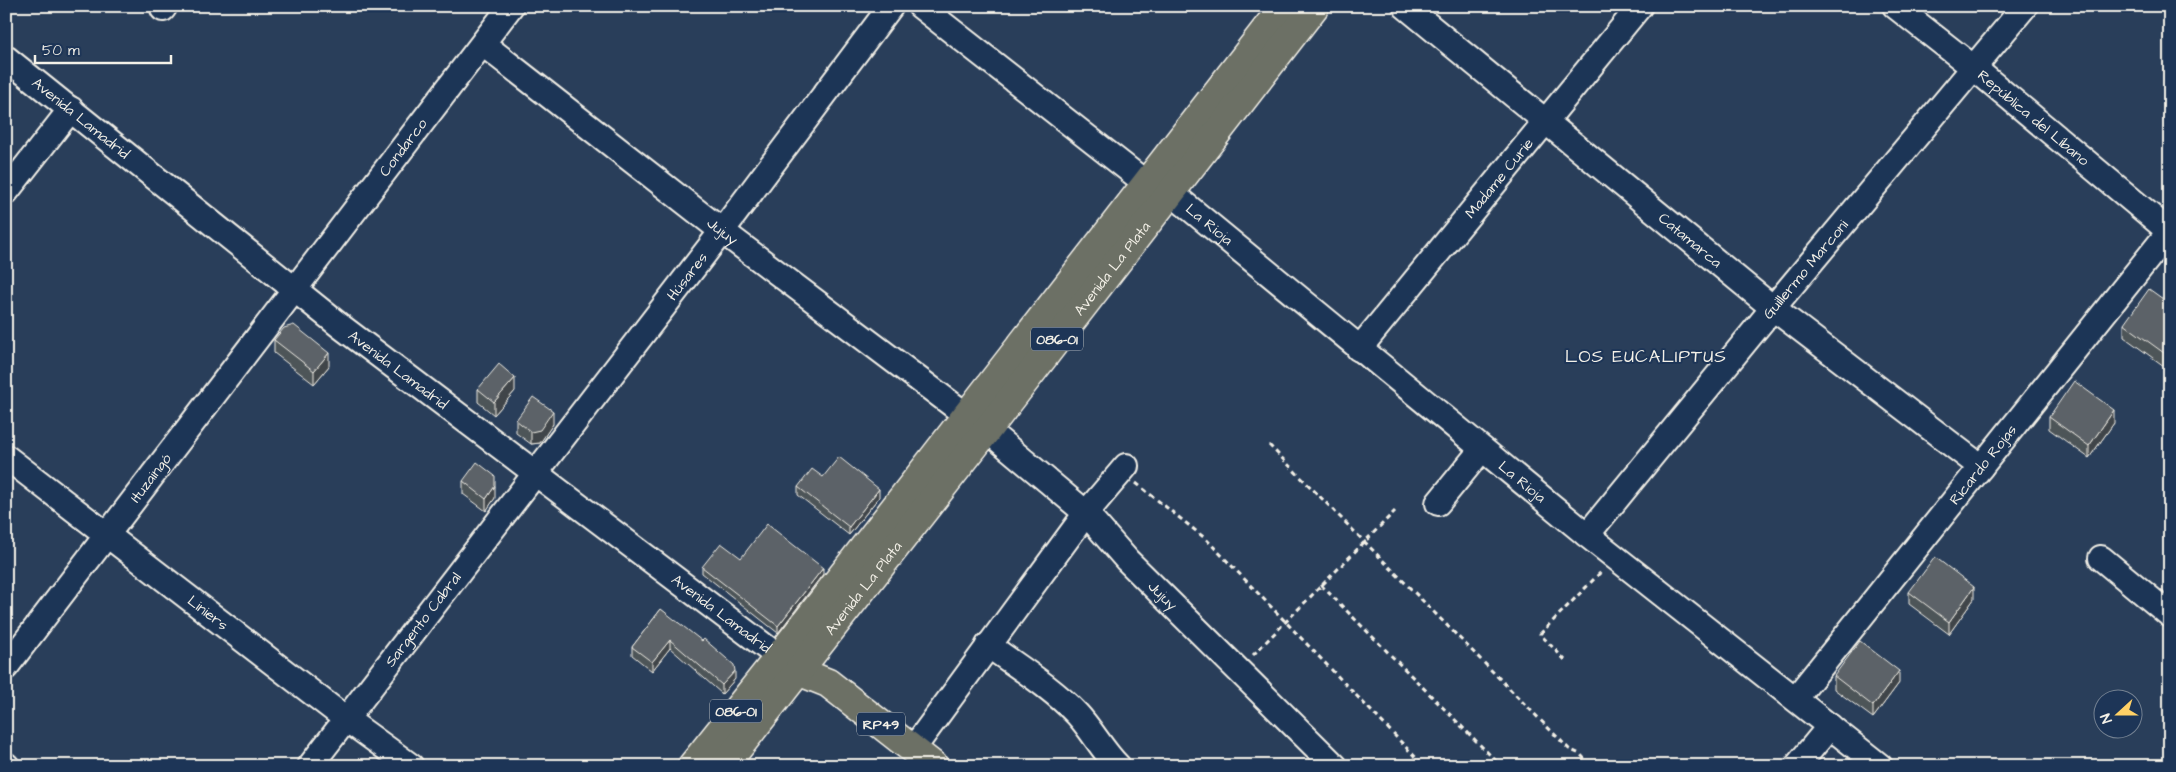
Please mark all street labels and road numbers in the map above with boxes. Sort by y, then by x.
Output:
street label: República del Líbano [1973,65,2094,171]
street label: Avenida Lamadrid [27,73,134,164]
street label: Condarco [374,114,433,181]
street label: Madame Curie [1460,134,1539,223]
street label: La Rioja [1181,199,1238,251]
street label: Catamarca [1654,208,1727,273]
street label: Jujuy [702,213,742,251]
street label: Guillermo Marconi [1758,215,1854,324]
street label: Avenida La Plata [1069,217,1156,320]
street label: Húsares [662,248,713,305]
street label: Avenida Lamadrid [344,326,452,415]
road number: 086-01 [1031,328,1083,350]
street label: Ricardo Rojas [1945,420,2022,510]
street label: Ituzaingó [125,449,177,507]
street label: La Rioja [1494,456,1550,508]
street label: Avenida La Plata [820,537,907,640]
street label: Sargento Cabral [380,568,467,671]
street label: Avenida Lamadrid [667,570,776,659]
street label: Jujuy [1143,576,1182,616]
street label: Liniers [183,591,233,636]
road number: 086-01 [710,699,762,722]
road number: RP49 [857,712,905,736]

